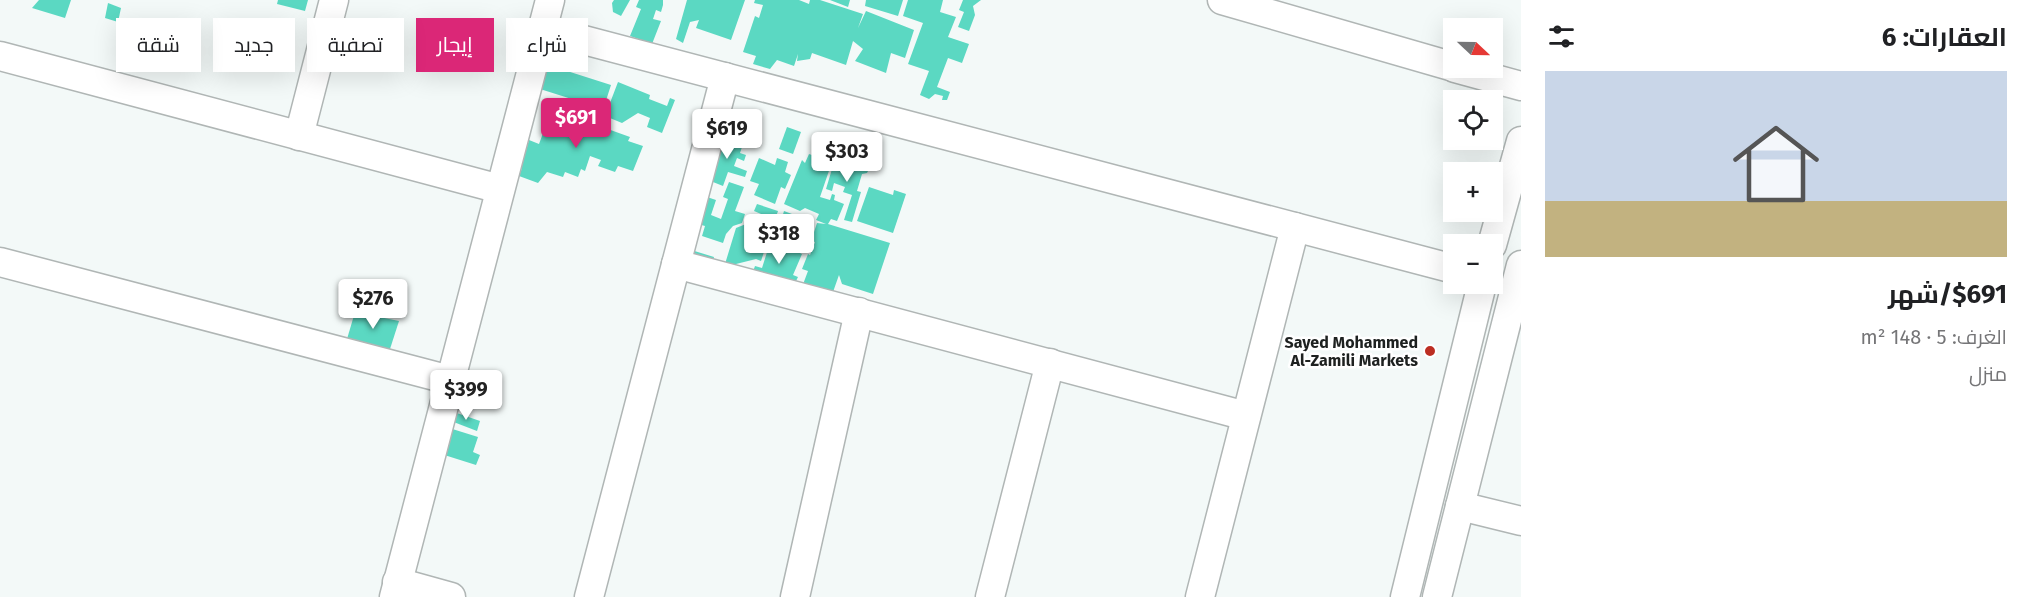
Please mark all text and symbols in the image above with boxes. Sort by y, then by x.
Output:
chip: شقة [116,18,201,72]
chip: جديد [213,18,295,72]
chip: تصفية [307,18,404,72]
chip: إيجار [416,18,494,72]
chip: شراء [506,18,588,72]
north arrow [1443,18,1503,78]
map controls [1443,18,1503,294]
icon: filters [1545,20,1578,53]
text: العقارات: 6 [1882,22,2007,53]
button: locate [1443,90,1503,150]
pin: $691 [540,98,612,149]
text: $691 [555,105,597,129]
pin: $619 [691,109,763,160]
icon: home [1722,110,1830,218]
text: $619 [706,116,748,140]
pin: $303 [811,132,883,183]
text: $303 [825,139,869,163]
button: + [1443,162,1503,222]
pin: $318 [743,214,815,265]
text: $318 [758,221,800,245]
button: − [1443,234,1503,294]
pin: $276 [337,279,409,330]
text: $691/شهر [1888,279,2007,310]
text: $276 [352,286,394,310]
text: الغرف: 5 · 148 m² [1861,325,2007,349]
place label: Sayed Mohammed Al-Zamili Markets [1285,333,1418,370]
marker: Sayed Mohammed Al-Zamili Markets [1423,344,1437,358]
text: منزل [1969,362,2007,386]
pin: $399 [430,370,502,421]
text: $399 [444,377,488,401]

